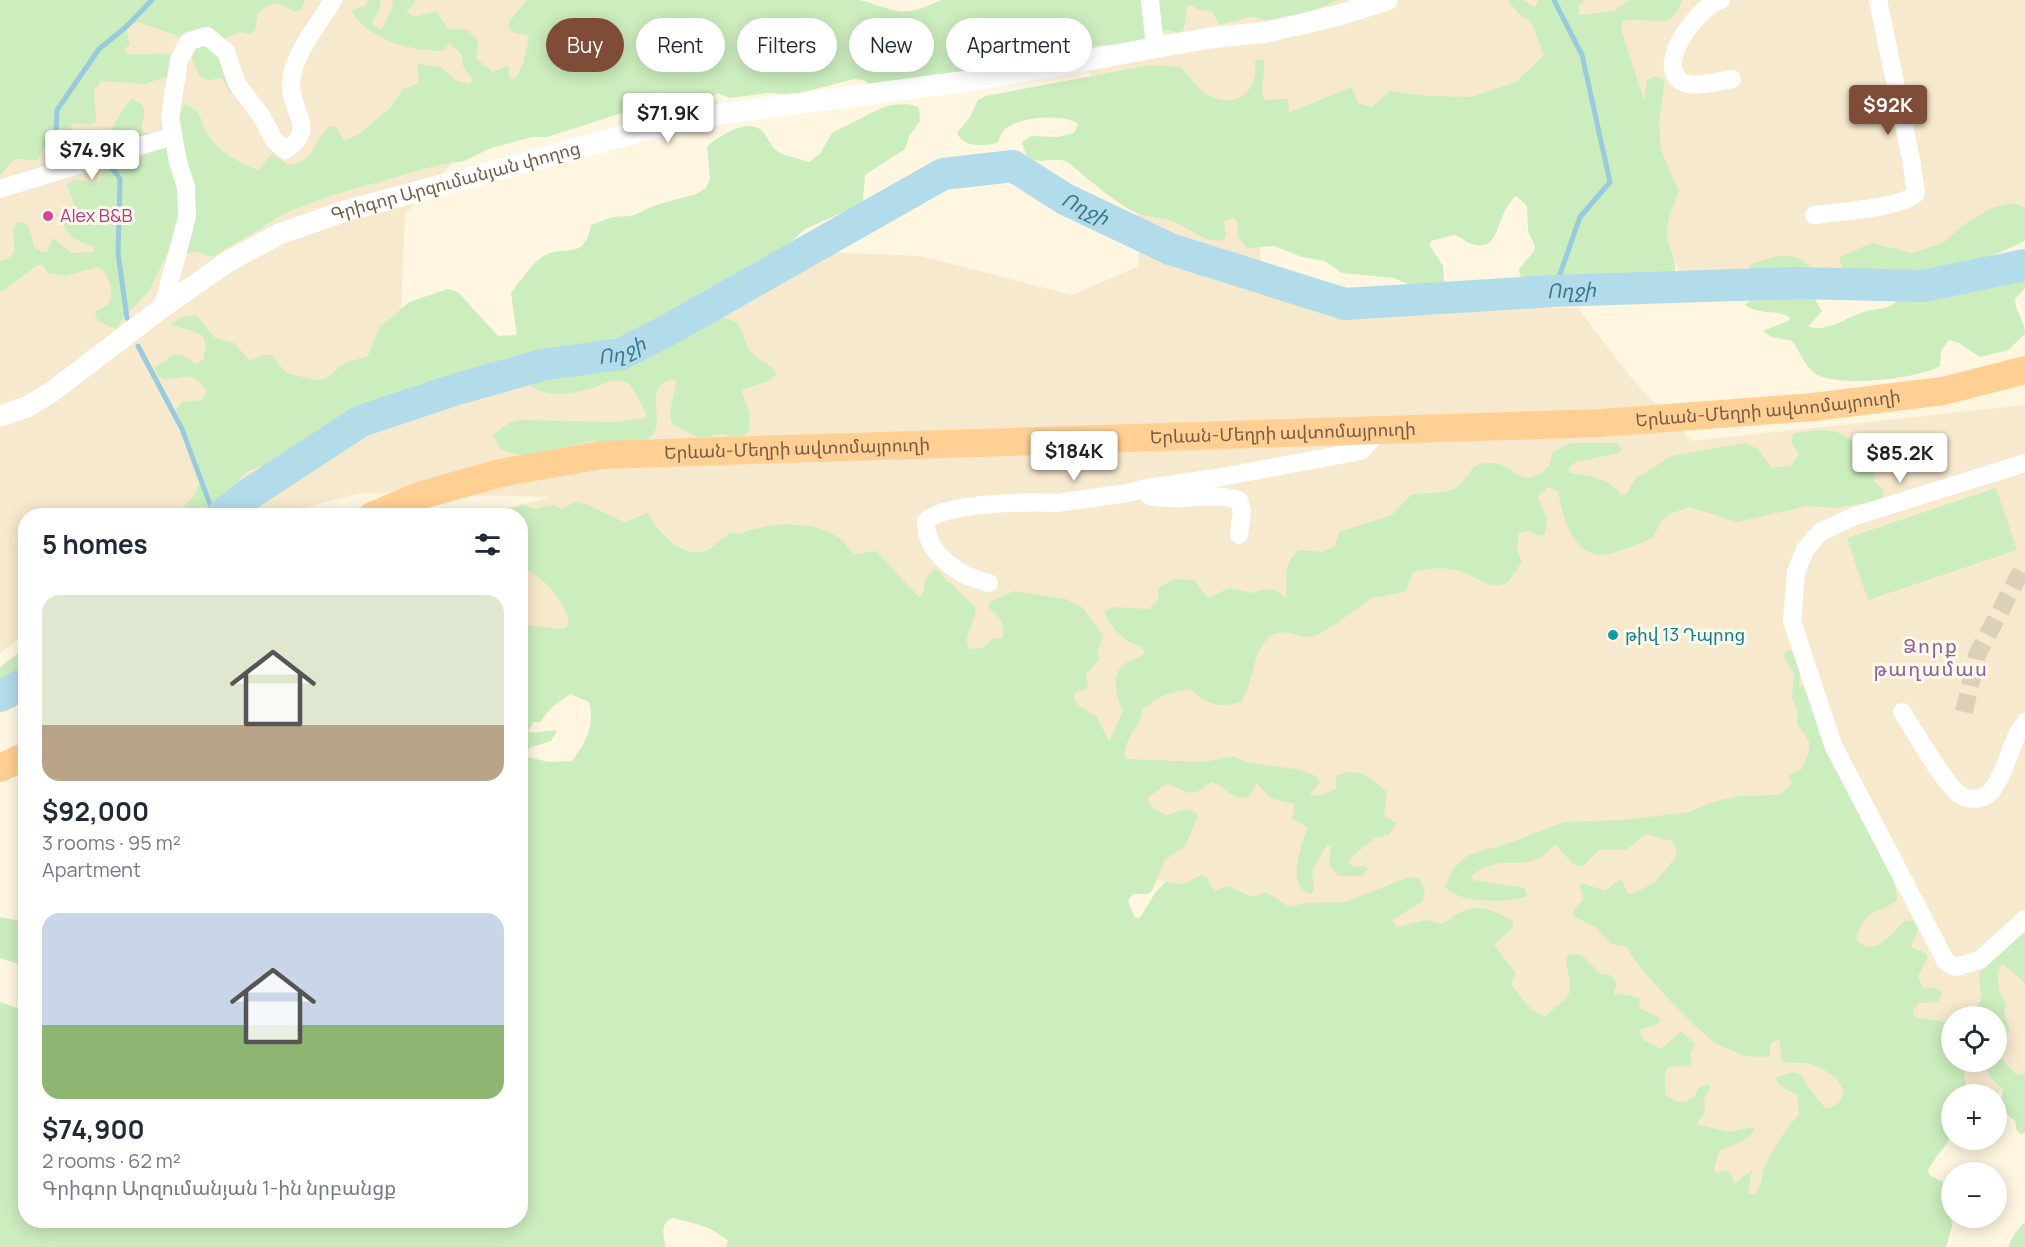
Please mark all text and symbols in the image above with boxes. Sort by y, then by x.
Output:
chip: Buy [546,18,624,72]
chip: Rent [636,18,725,72]
chip: Filters [737,18,837,72]
chip: New [849,18,934,72]
chip: Apartment [946,18,1092,72]
pin: $92K [1852,85,1924,136]
text: $92K [1863,91,1913,118]
pin: $71.9K [619,93,717,144]
text: $71.9K [637,99,699,126]
pin: $74.9K [43,130,141,181]
street label: Գրիգոր Արզումանյան փողոց [327,135,583,226]
text: $74.9K [59,136,125,163]
water label: Ողջի [1057,185,1115,231]
place label: Alex B&B [60,203,133,227]
marker: Alex B&B [41,209,55,223]
water label: Ողջի [1546,276,1597,304]
water label: Ողջի [596,329,651,370]
street label: Երևան-Մեղրի ավտոմայրուղի [1634,383,1902,431]
street label: Երևան-Մեղրի ավտոմայրուղի [1149,416,1416,448]
street label: Երևան-Մեղրի ավտոմայրուղի [664,431,930,464]
pin: $184K [1032,431,1116,482]
pin: $85.2K [1851,433,1949,484]
text: $184K [1045,437,1103,464]
text: $85.2K [1866,439,1934,466]
text: 5 homes [42,526,148,562]
icon: filters [471,528,504,561]
place label: թիվ 13 Դպրոց [1625,622,1745,646]
marker: թիվ 13 Դպրոց [1606,628,1620,642]
district label: Ձորք թաղամաս [1873,632,1989,682]
icon: home [219,634,327,742]
text: $92,000 [42,793,149,829]
text: 3 rooms · 95 m² [42,829,181,856]
text: Apartment [42,856,141,883]
icon: home [219,952,327,1060]
map controls [1941,1006,2007,1228]
button: locate [1941,1006,2007,1072]
button: + [1941,1084,2007,1150]
text: $74,900 [42,1111,145,1147]
text: 2 rooms · 62 m² [42,1147,181,1174]
button: − [1941,1162,2007,1228]
text: Գրիգոր Արզումանյան 1-ին նրբանցք [42,1174,396,1201]

